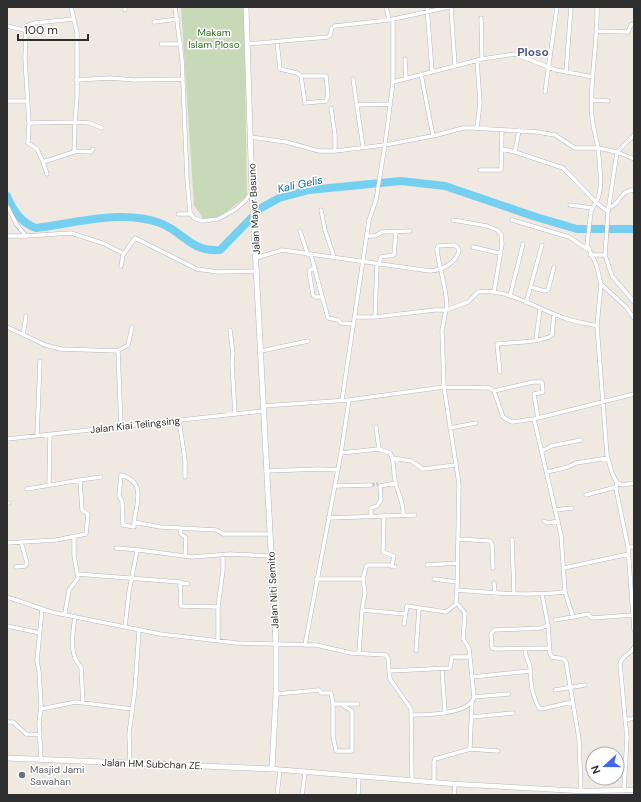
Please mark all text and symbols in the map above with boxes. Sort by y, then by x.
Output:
scale bar [18,16,88,42]
text: 100 m [24,22,58,38]
park label: Makam Islam Ploso [188,26,240,51]
district label: Ploso [517,44,549,60]
street label: Jalan Mayor Basuno [245,163,263,255]
water label: Kali Gelis [276,172,324,196]
street label: Jalan Kiai Telingsing [89,414,181,436]
street label: Jalan Niti Semito [264,551,282,629]
north arrow [585,746,625,786]
street label: Jalan HM Subchan ZE. [102,756,202,772]
place label: Masjid Jami Sawahan [30,763,84,788]
text: N [588,763,604,776]
marker: Masjid Jami Sawahan [17,770,27,780]

